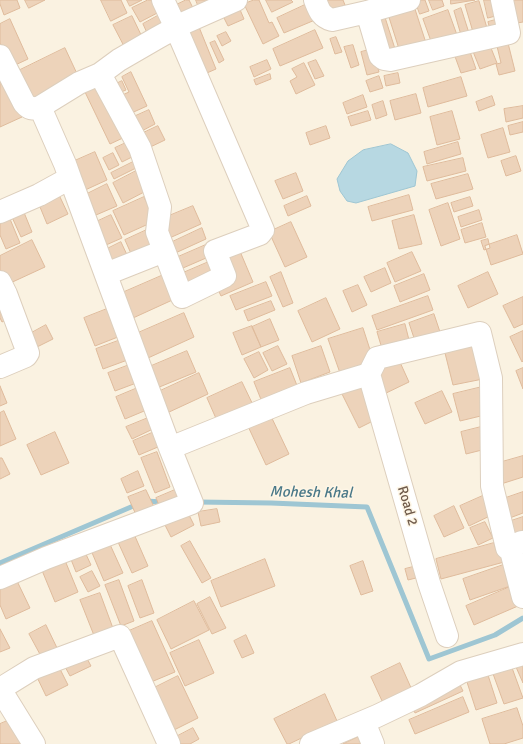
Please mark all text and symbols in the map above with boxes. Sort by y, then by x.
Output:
water label: Mohesh Khal [269,483,353,503]
street label: Road 2 [393,484,421,528]

